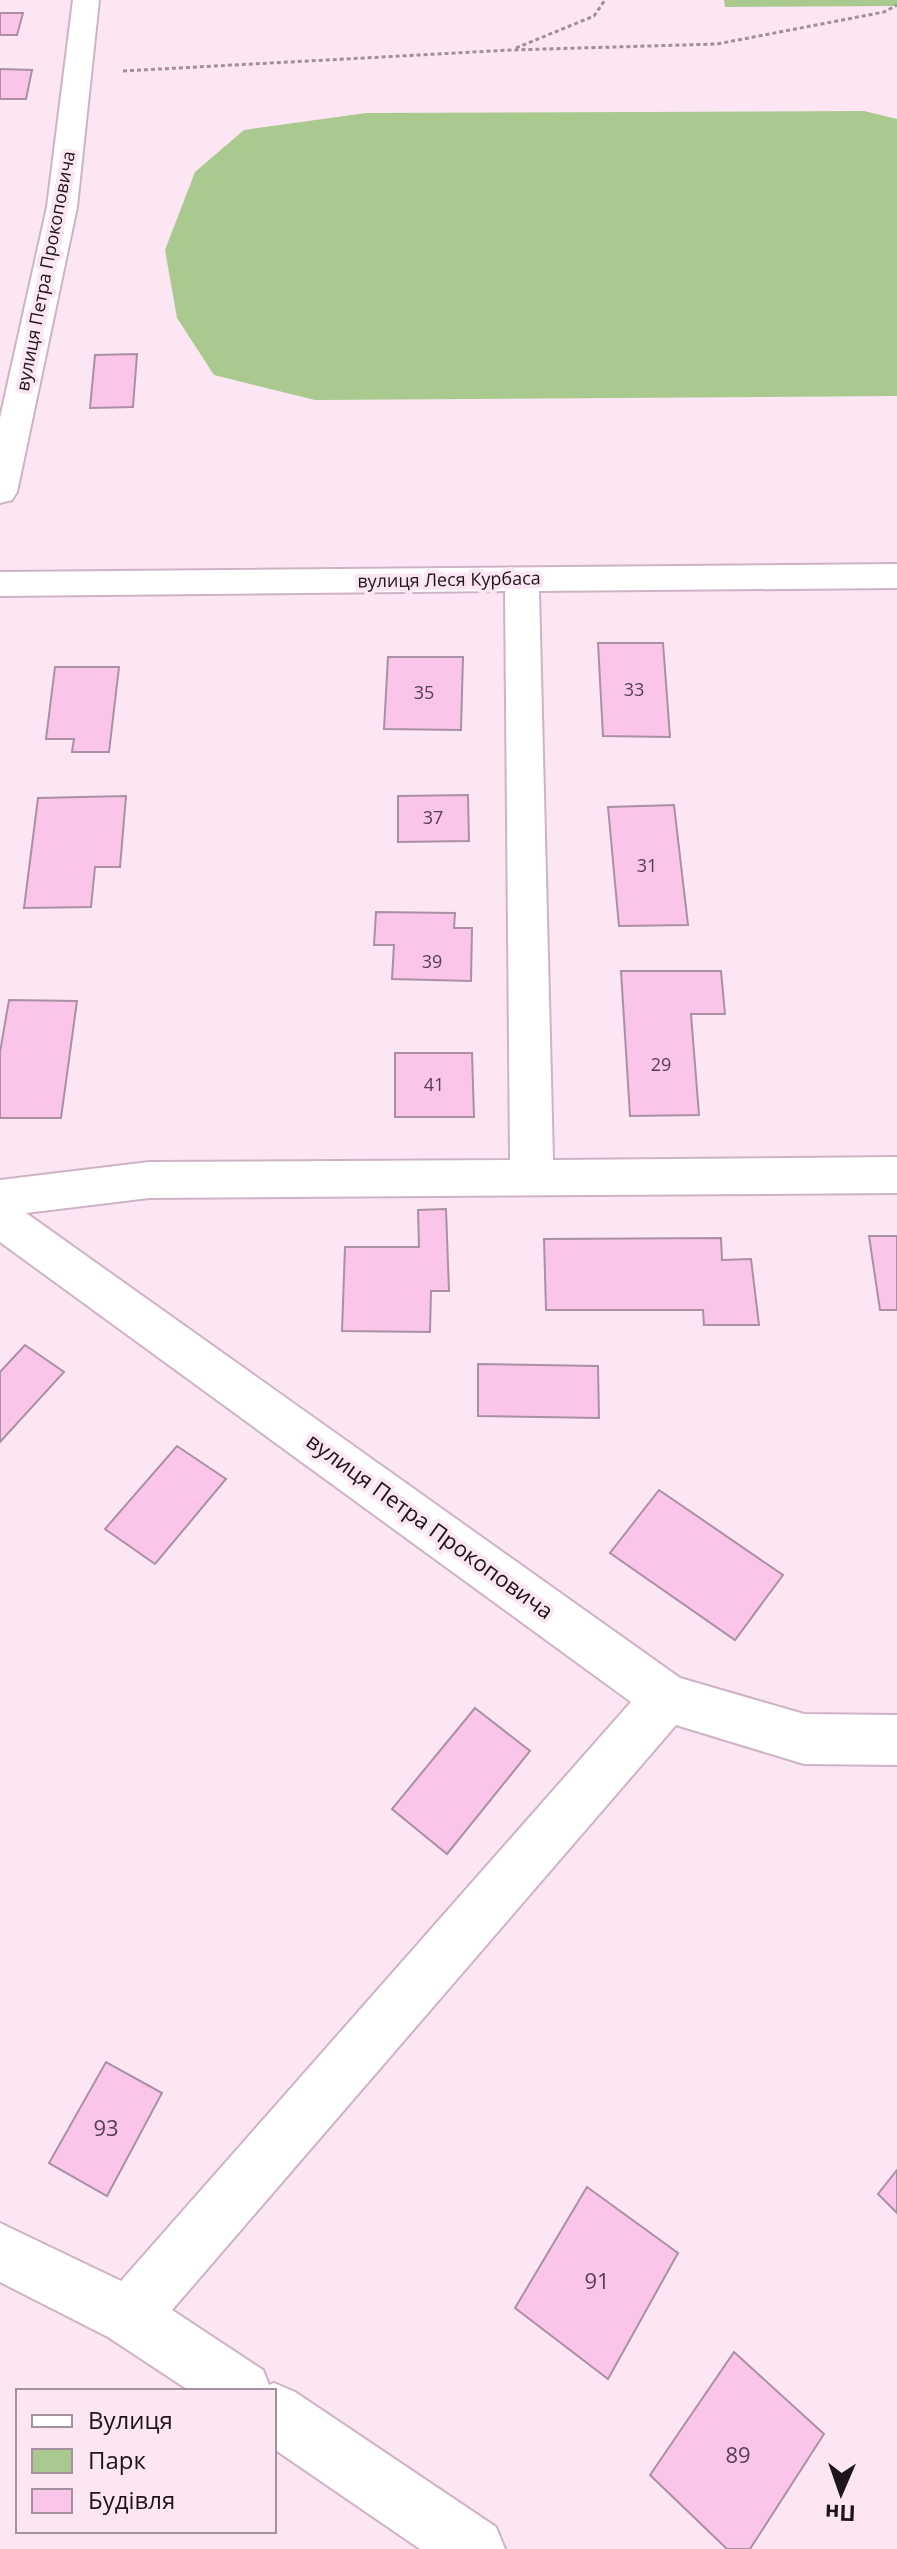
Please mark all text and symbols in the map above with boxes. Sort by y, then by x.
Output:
street label: вулиця Петра Прокоповича [10,149,80,393]
street label: вулиця Леся Курбаса [357,565,541,593]
house number: 33 [624,677,644,701]
house number: 35 [414,680,434,704]
house number: 37 [423,805,443,829]
house number: 31 [637,853,657,877]
house number: 39 [422,949,442,973]
house number: 29 [651,1052,671,1076]
house number: 41 [424,1072,444,1096]
street label: вулиця Петра Прокоповича [301,1425,560,1625]
house number: 93 [93,2112,119,2142]
house number: 91 [584,2265,610,2295]
legend [16,2389,276,2533]
text: Вулиця [88,2403,173,2436]
house number: 89 [725,2439,751,2469]
text: Парк [88,2443,146,2476]
north arrow [801,2453,881,2533]
text: Будівля [88,2483,175,2516]
text: Пн [824,2498,856,2530]

